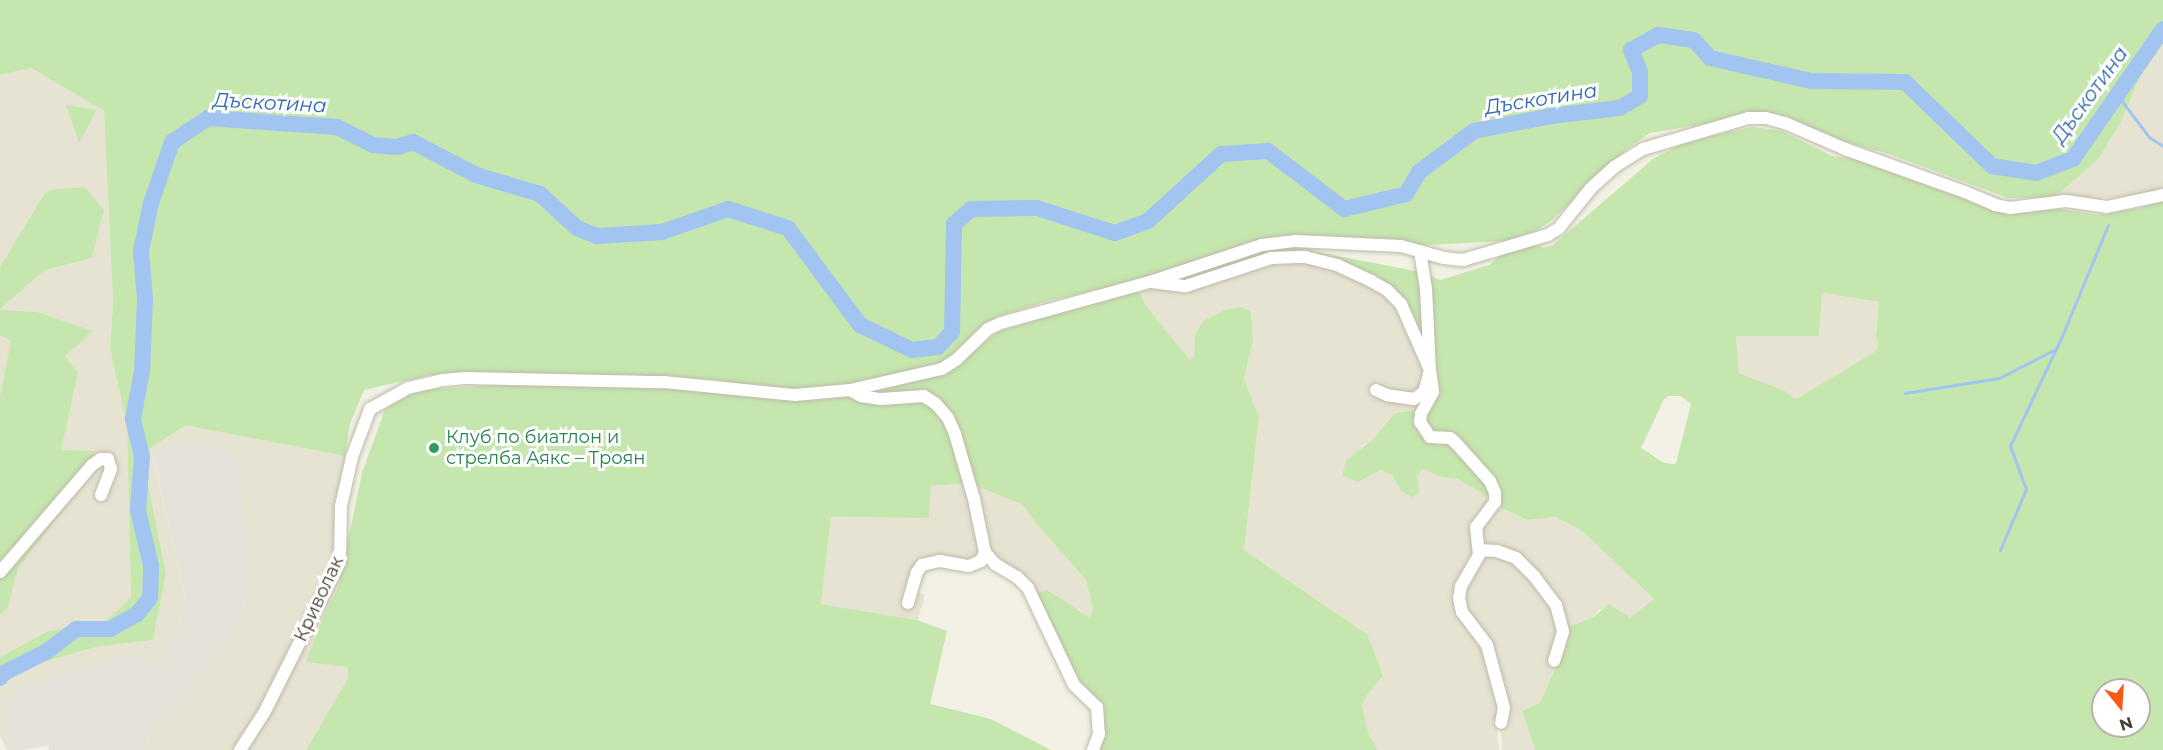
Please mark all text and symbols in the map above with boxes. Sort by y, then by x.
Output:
water label: Дъскотина [2047,42,2133,148]
water label: Дъскотина [1483,78,1599,120]
water label: Дъскотина [213,88,327,118]
place label: Клуб по биатлон и стрелба Аякс – Троян [446,427,645,470]
marker: Клуб по биатлон и стрелба Аякс – Троян [427,441,441,455]
street label: Криволак [290,553,348,645]
north arrow [2091,678,2151,738]
text: N [2117,713,2135,735]

